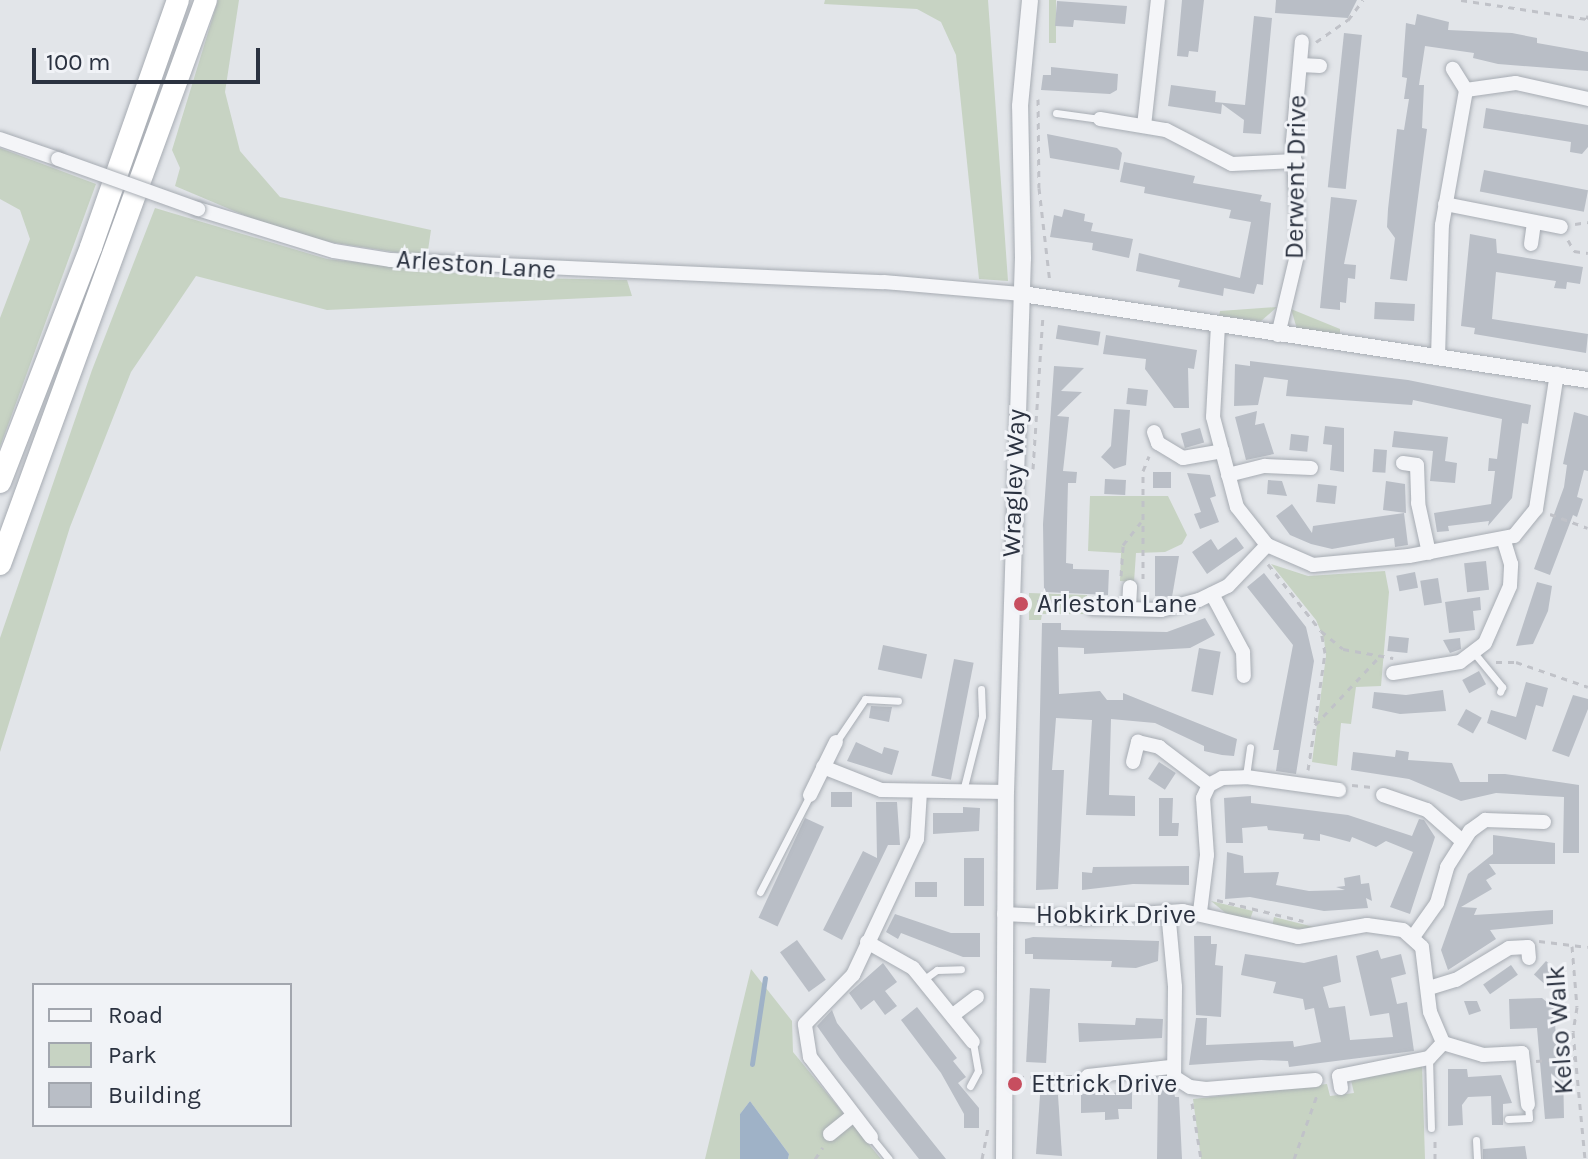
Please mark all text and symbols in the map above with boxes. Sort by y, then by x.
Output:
scale bar [36,32,264,82]
text: 100 m [46,48,111,76]
street label: Derwent Drive [1279,95,1313,259]
street label: Arleston Lane [395,244,557,286]
street label: Wragley Way [996,408,1032,558]
place label: Arleston Lane [1037,588,1197,620]
marker: Arleston Lane [1012,595,1030,613]
street label: Hobkirk Drive [1036,899,1196,931]
street label: Kelso Walk [1540,965,1580,1095]
legend [32,983,292,1127]
text: Road [108,1001,163,1029]
text: Park [108,1041,157,1069]
place label: Ettrick Drive [1031,1068,1177,1100]
marker: Ettrick Drive [1006,1075,1024,1093]
text: Building [108,1081,201,1109]

